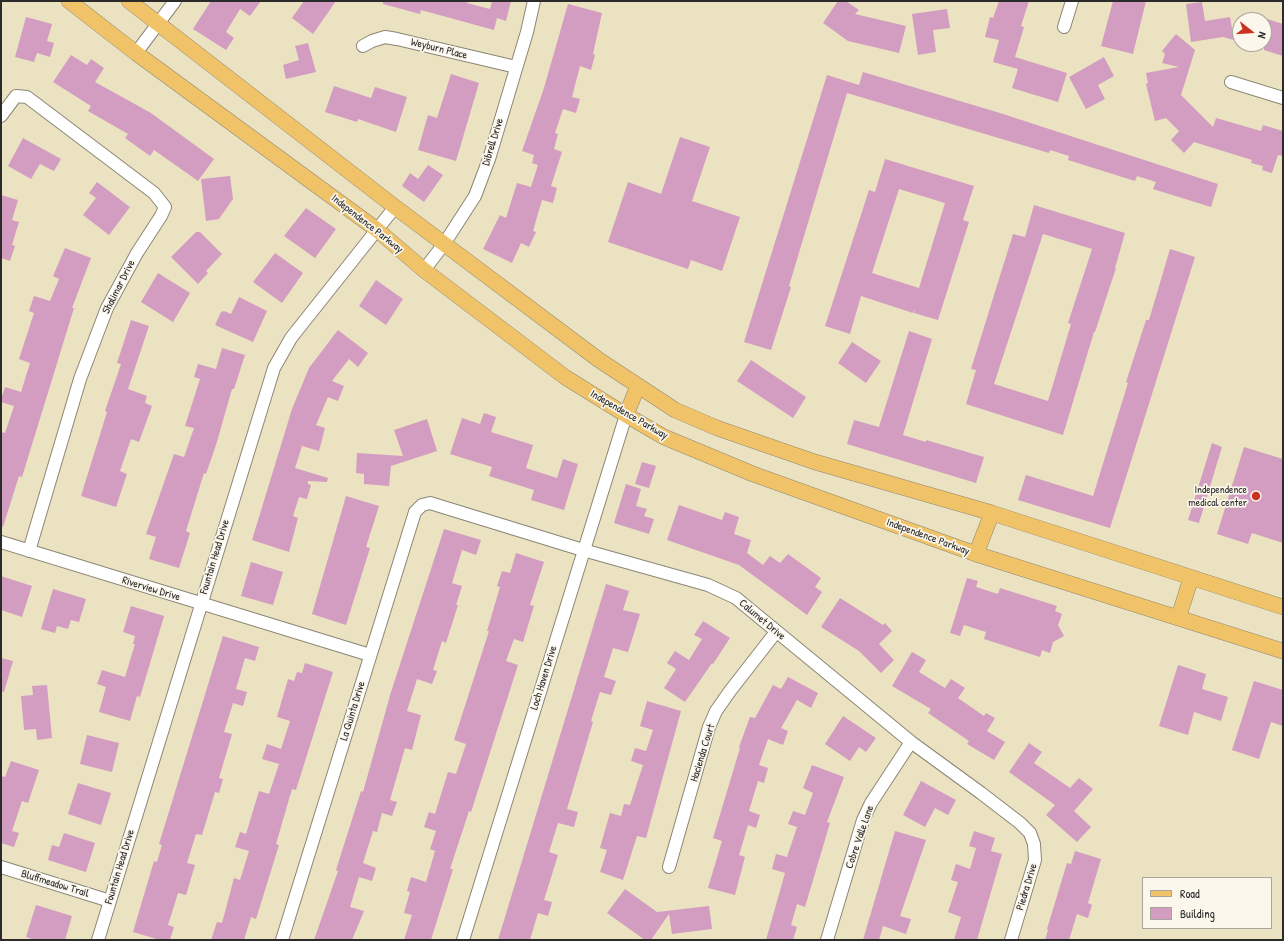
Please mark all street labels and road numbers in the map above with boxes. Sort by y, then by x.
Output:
street label: Weyburn Place [409,36,469,62]
street label: Dibrell Drive [480,117,506,167]
street label: Independence Parkway [328,192,406,256]
street label: Shalimar Drive [100,258,138,316]
street label: Independence Parkway [588,387,670,443]
street label: Independence Parkway [885,516,971,558]
street label: Fountain Head Drive [197,518,233,596]
street label: Riverview Drive [120,574,182,604]
street label: Calumet Drive [736,597,788,643]
street label: Loch Haven Drive [528,644,560,712]
street label: La Quinta Drive [338,680,368,742]
street label: Hacienda Court [688,723,718,783]
street label: Cobre Valle Lane [843,804,877,870]
street label: Fountain Head Drive [102,828,138,906]
street label: Piedra Drive [1014,862,1040,912]
street label: Bluffmeadow Trail [19,867,91,901]

